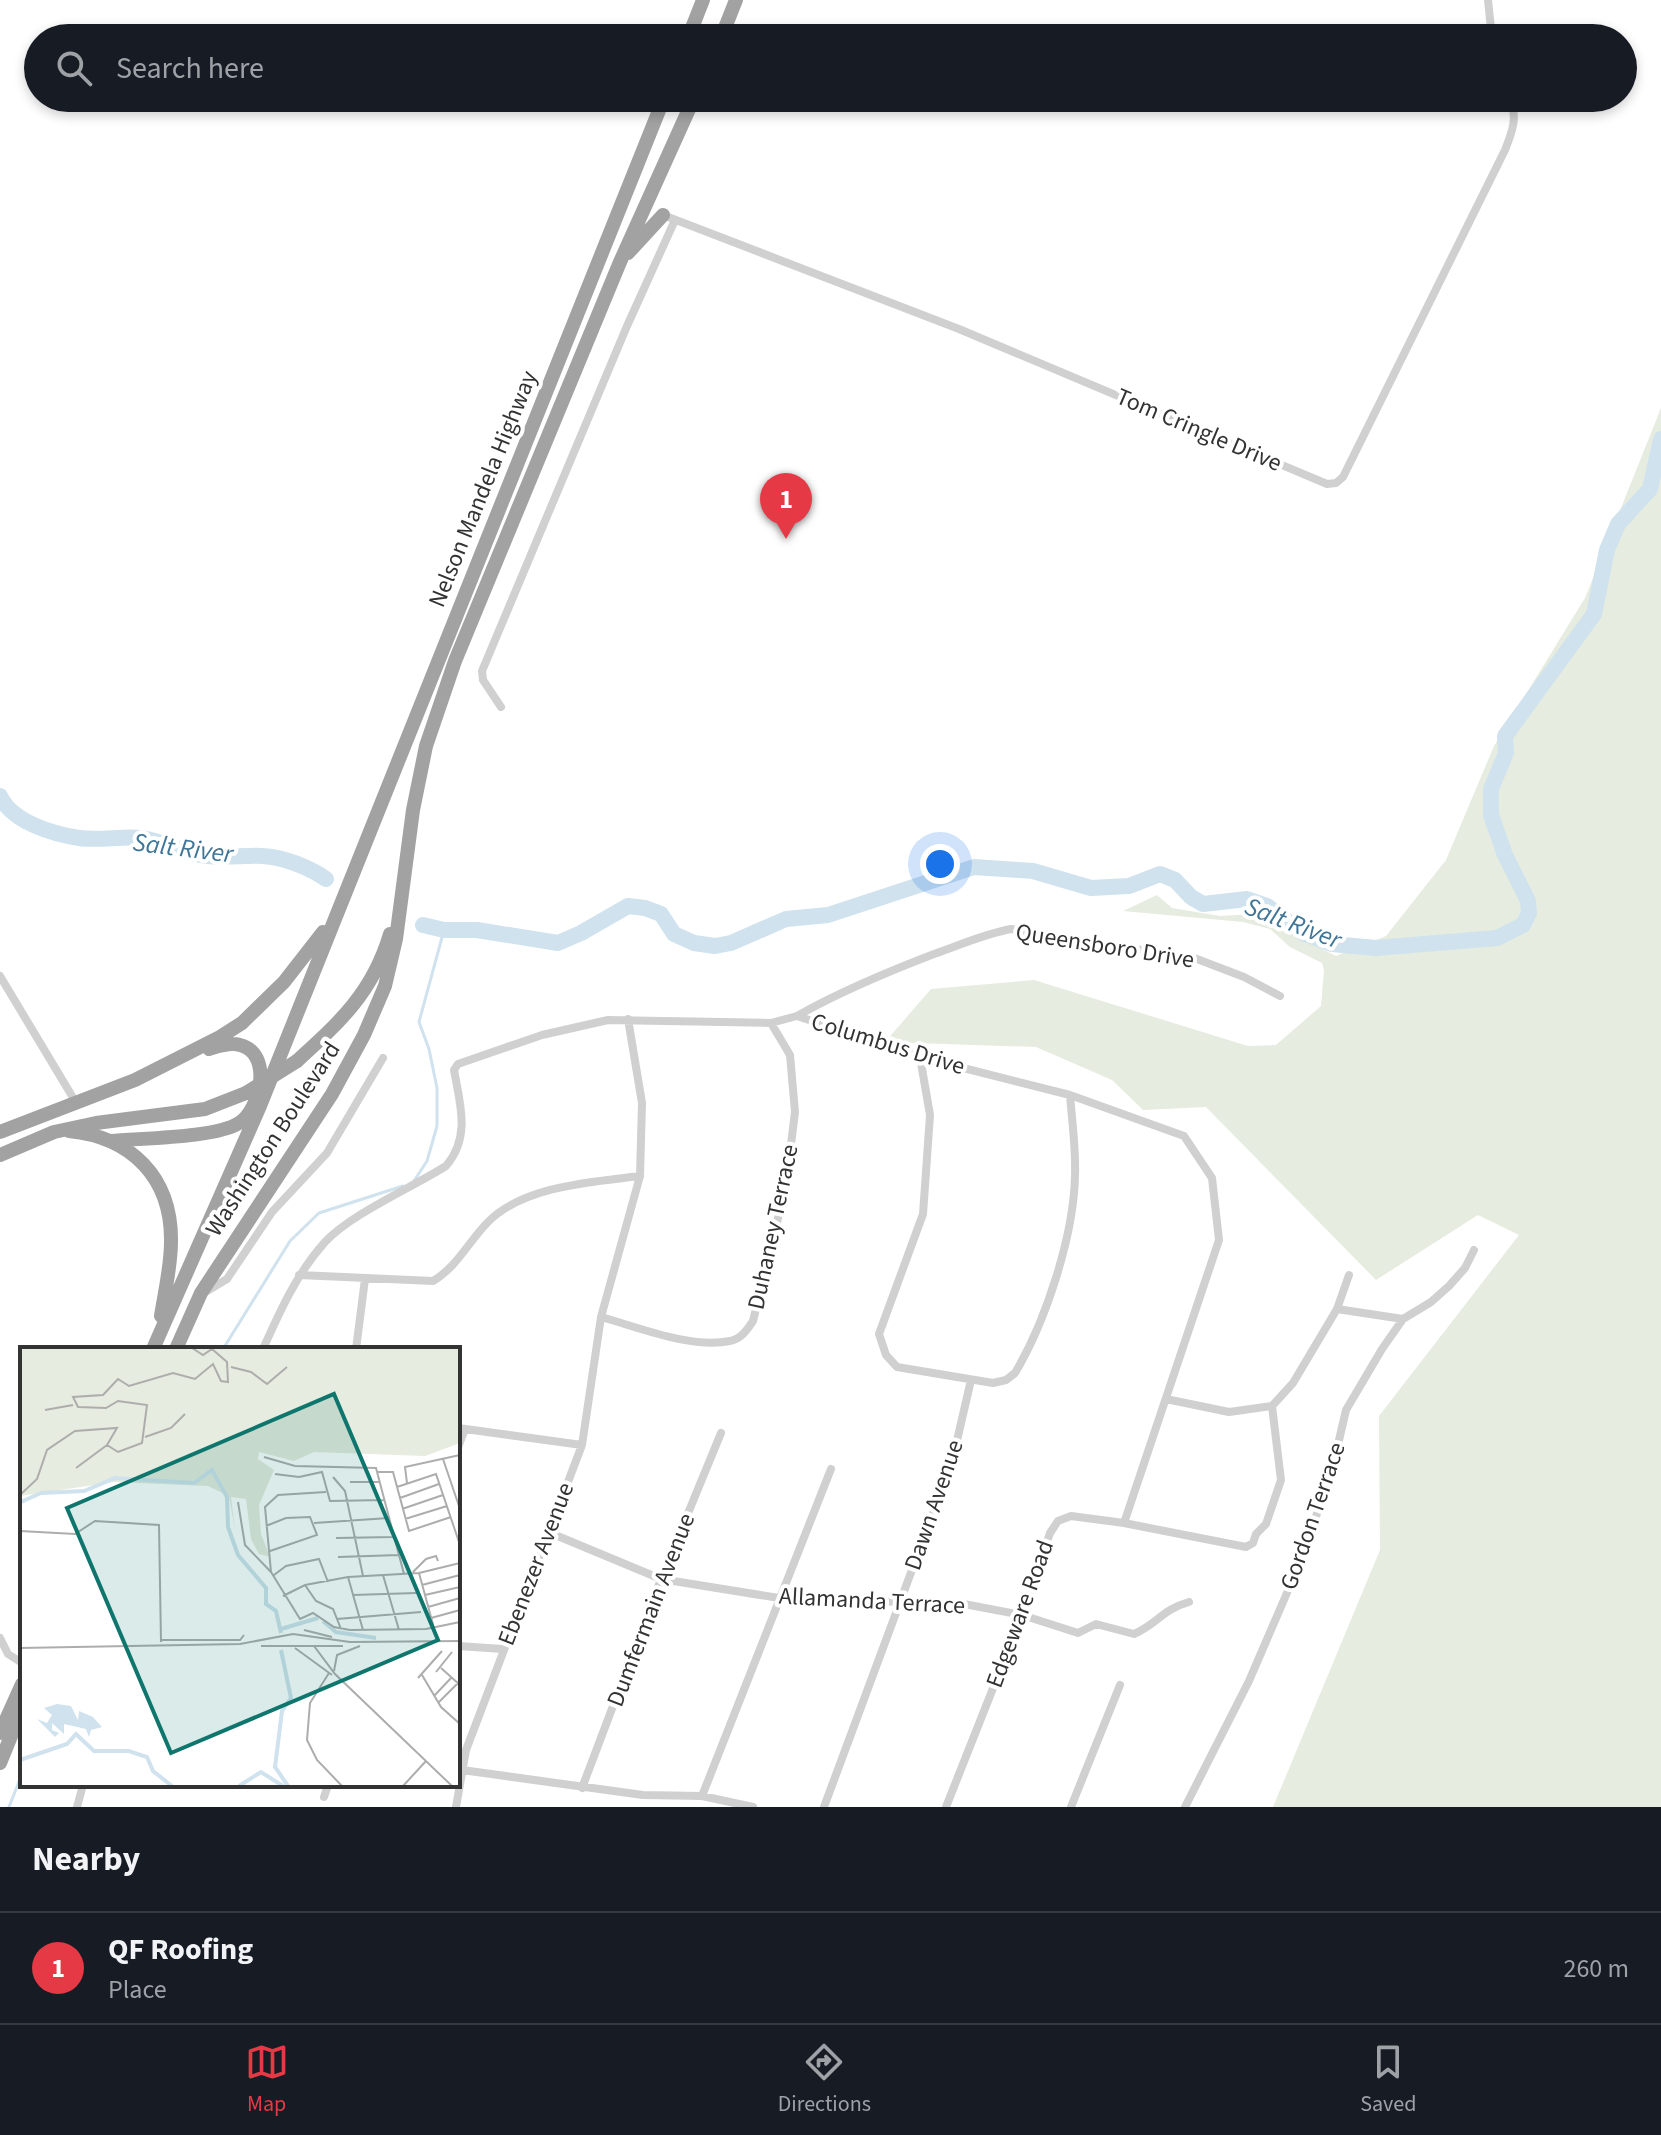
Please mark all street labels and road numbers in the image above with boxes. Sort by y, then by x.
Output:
street label: Nelson Mandela Highway [419,365,547,613]
street label: Tom Cringle Drive [1111,379,1287,481]
street label: Queensboro Drive [1013,915,1197,977]
street label: Columbus Drive [807,1004,969,1084]
street label: Washington Boulevard [197,1035,349,1243]
street label: Duhaney Terrace [738,1141,808,1313]
street label: Dawn Avenue [895,1435,973,1575]
street label: Gordon Terrace [1271,1438,1355,1594]
street label: Ebenezer Avenue [489,1478,583,1650]
street label: Dumfermain Avenue [598,1508,704,1712]
street label: Edgeware Road [977,1535,1063,1693]
street label: Allamanda Terrace [778,1579,966,1623]

